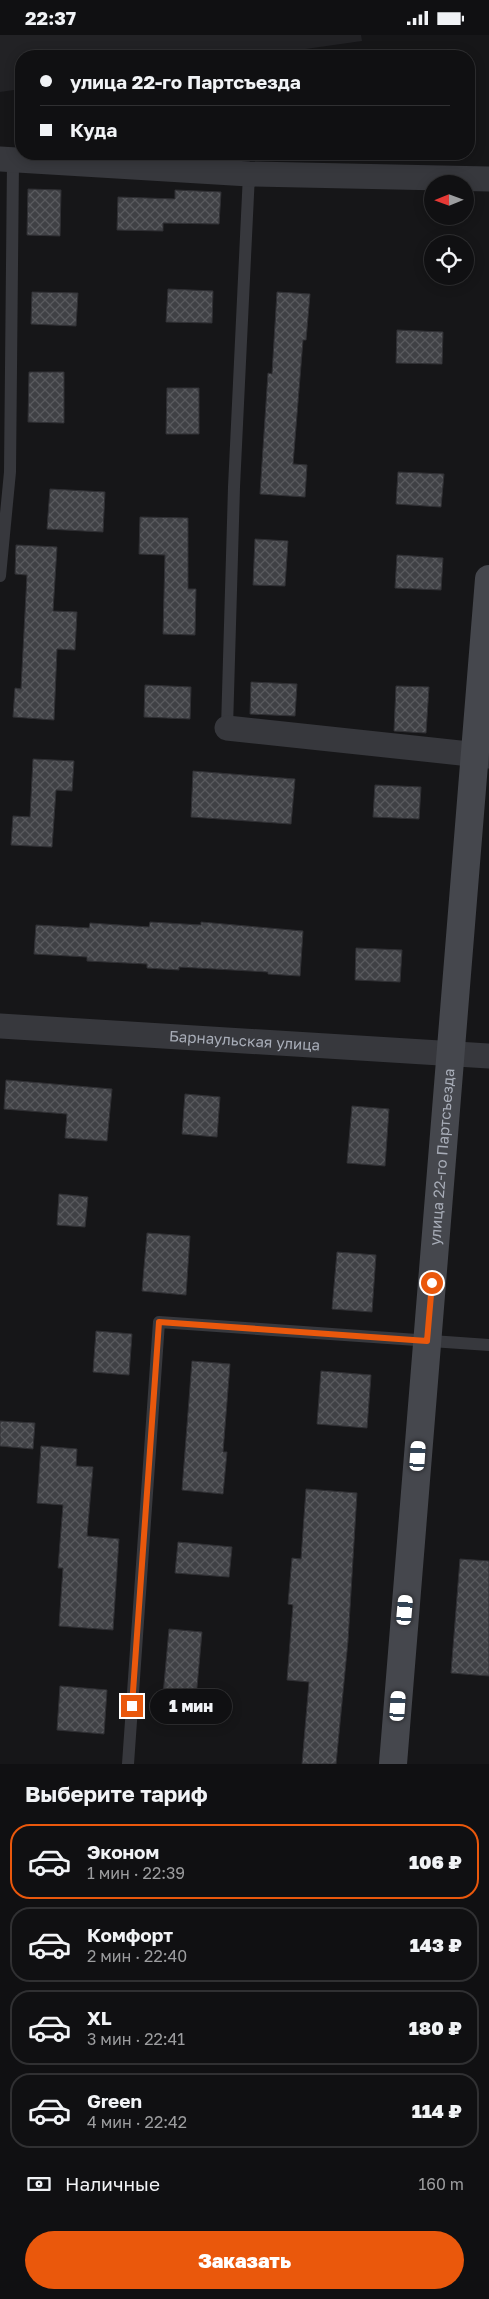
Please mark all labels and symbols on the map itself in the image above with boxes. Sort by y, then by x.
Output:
north arrow [424,175,474,225]
street label: Барнаульская улица [168,1026,321,1054]
street label: улица 22-го Партсъезда [425,1068,457,1246]
route start [421,1272,443,1294]
car [409,1441,426,1471]
car [396,1594,413,1626]
callout: 1 мин [150,1689,232,1723]
car [389,1691,406,1721]
route end [121,1695,143,1717]

